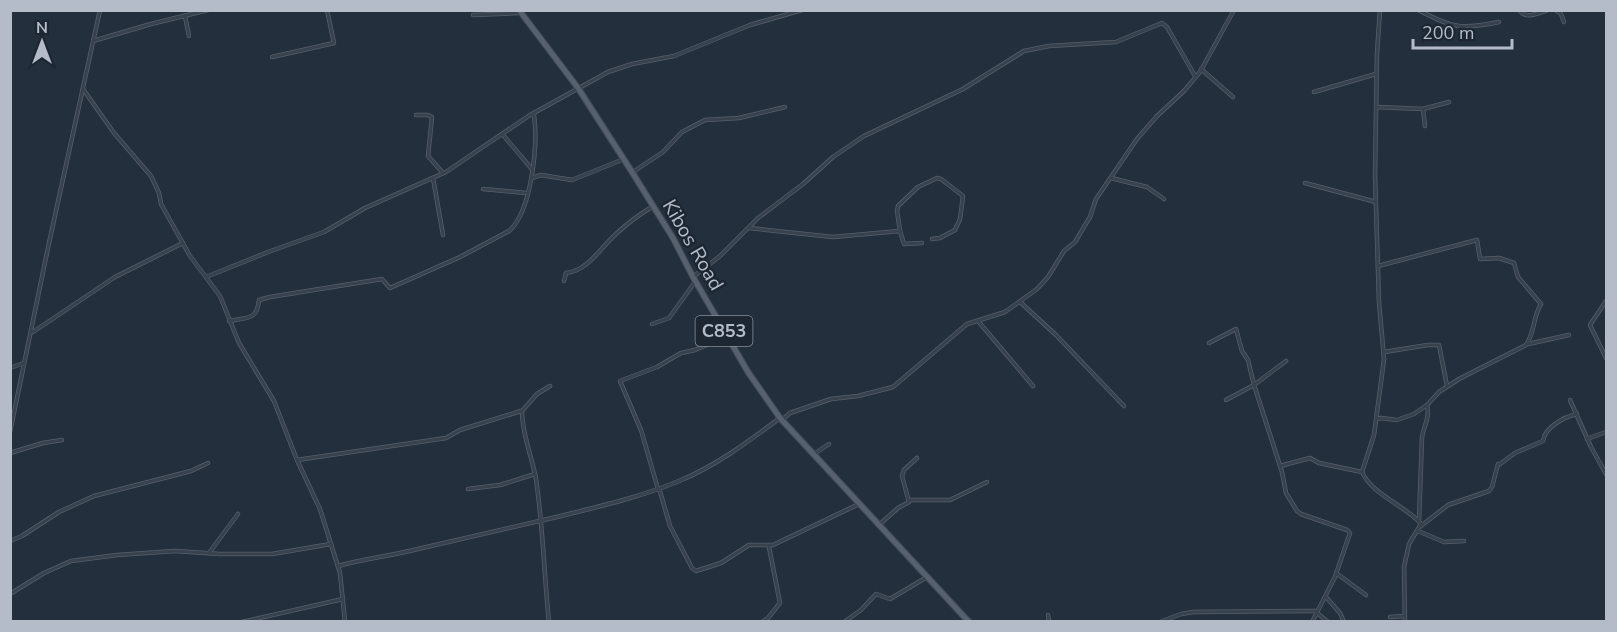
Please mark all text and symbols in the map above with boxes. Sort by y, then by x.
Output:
north arrow [12,12,72,72]
scale bar [1413,12,1512,50]
text: N [36,17,48,39]
text: 200 m [1422,21,1474,45]
street label: Kibos Road [656,194,730,296]
road number: C853 [696,316,752,346]

